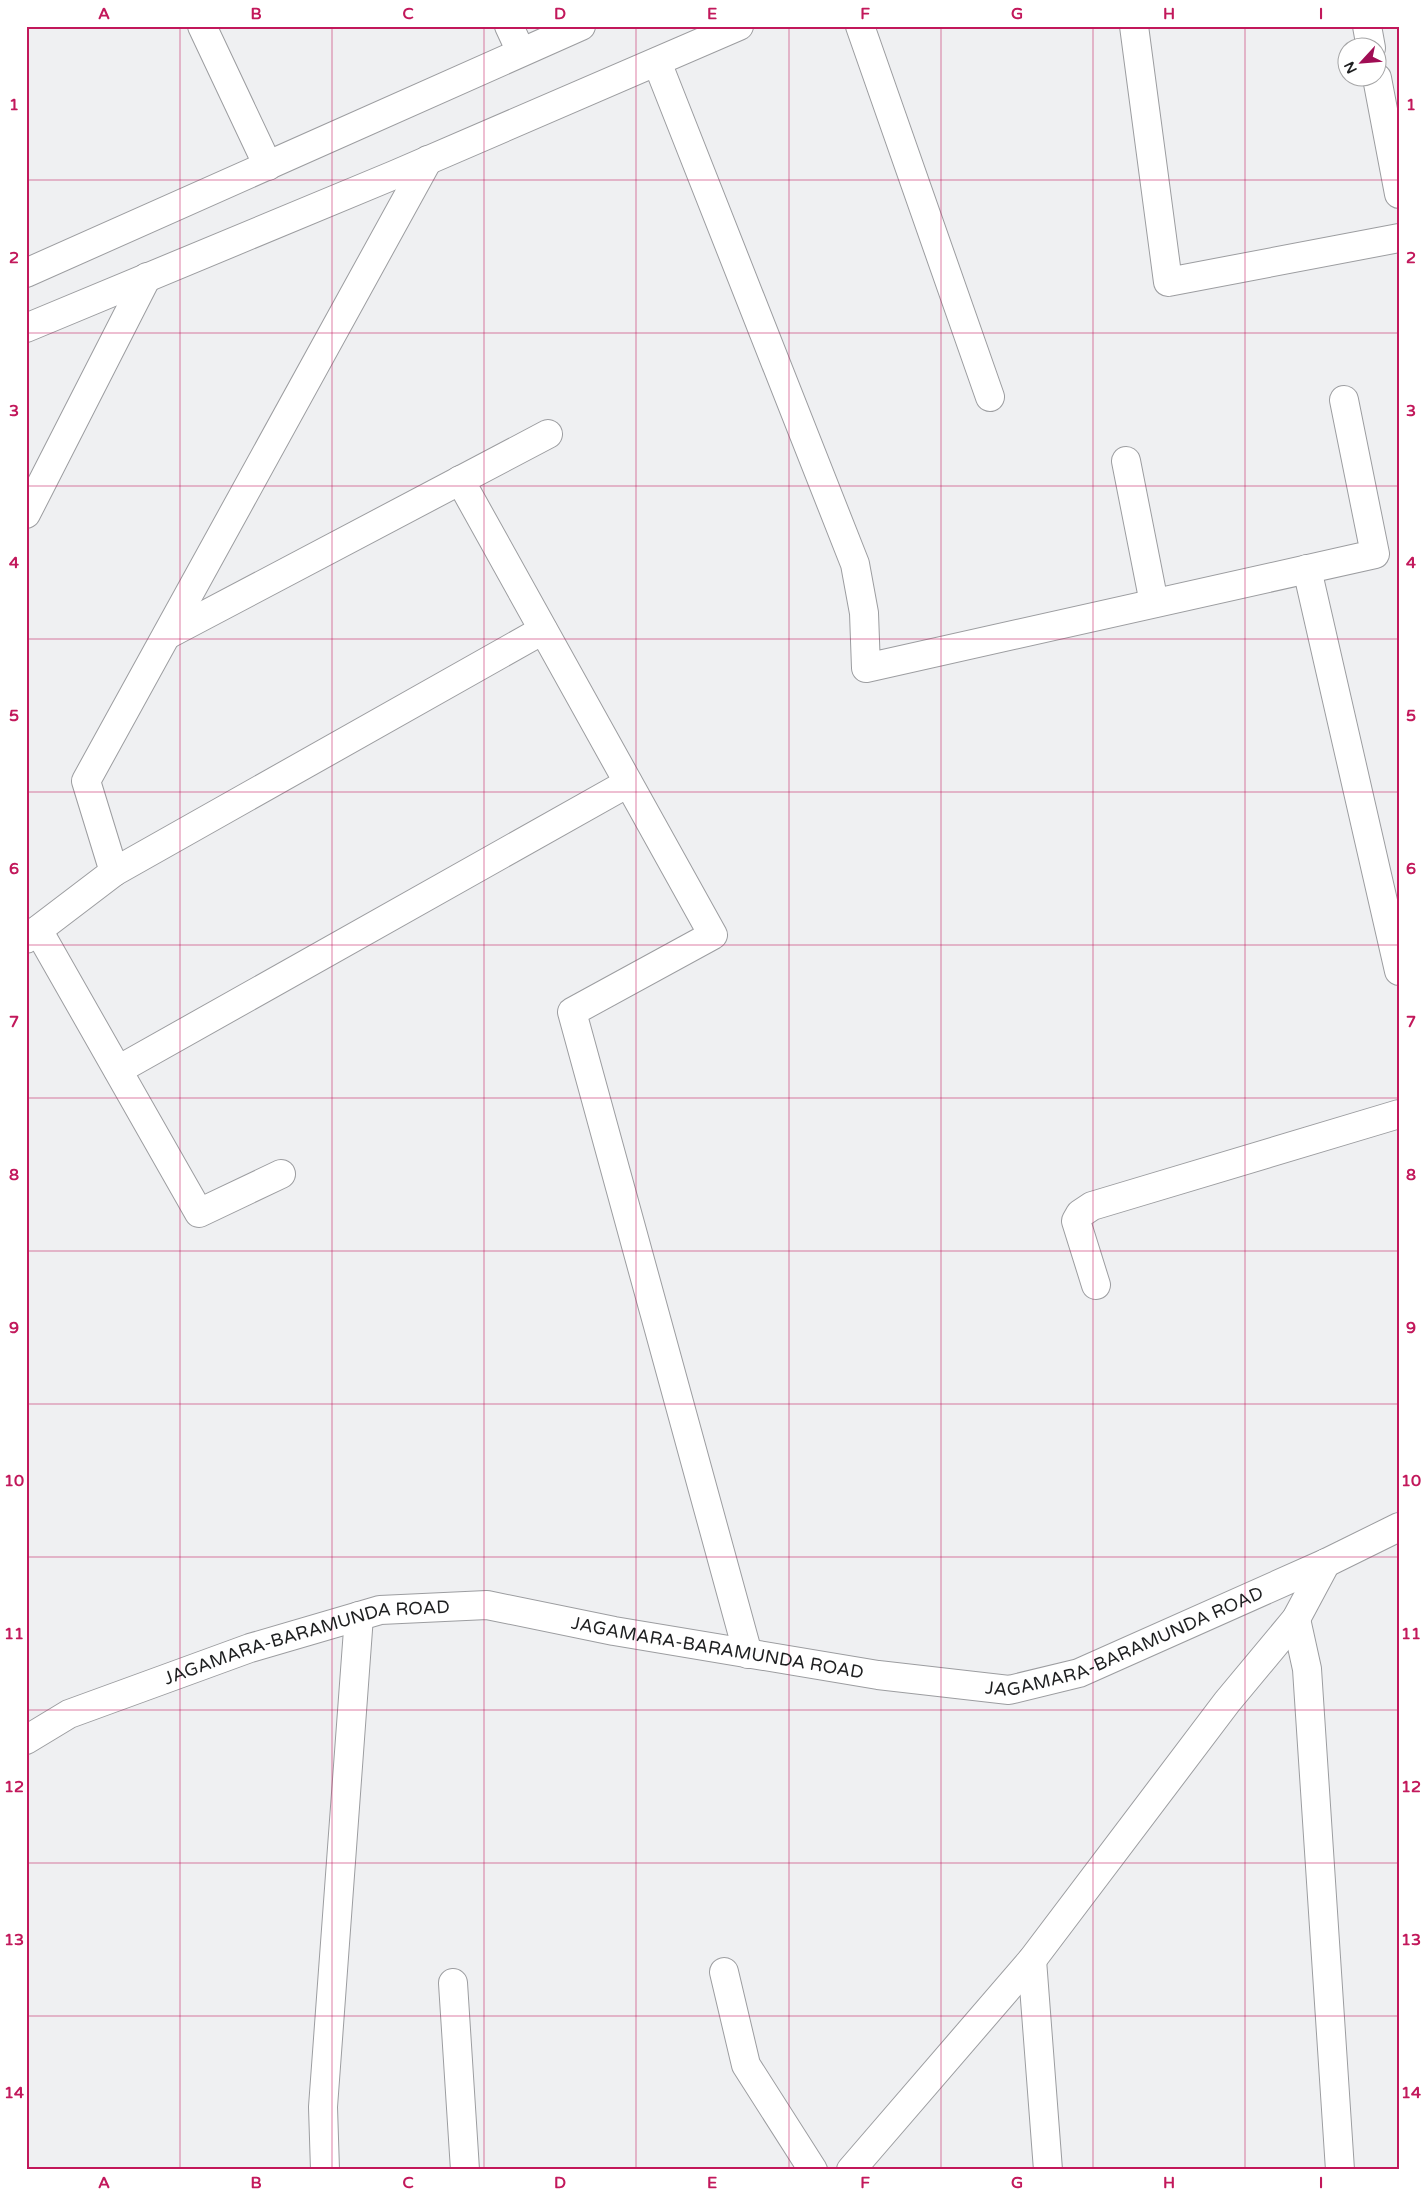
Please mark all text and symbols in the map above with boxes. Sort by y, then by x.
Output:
text: A [98,4,110,24]
text: B [250,4,262,24]
text: C [402,4,414,24]
text: D [554,4,566,24]
text: E [707,4,717,24]
text: F [860,4,870,24]
text: G [1011,4,1023,24]
text: H [1163,4,1175,24]
text: I [1319,4,1323,24]
north arrow [1338,38,1388,88]
text: N [1341,59,1361,76]
text: 1 [9,95,19,115]
text: 1 [1406,95,1416,115]
text: 2 [9,248,19,268]
text: 2 [1406,248,1416,268]
text: 3 [9,401,19,421]
text: 3 [1406,401,1416,421]
text: 4 [9,553,19,573]
text: 4 [1406,553,1416,573]
text: 5 [9,706,19,726]
text: 5 [1406,706,1416,726]
text: 6 [9,859,19,879]
text: 6 [1406,859,1416,879]
text: 7 [9,1012,19,1032]
text: 7 [1406,1012,1416,1032]
text: 8 [9,1165,19,1185]
text: 8 [1406,1165,1416,1185]
text: 9 [9,1318,19,1338]
text: 9 [1406,1318,1416,1338]
text: 10 [4,1471,24,1491]
text: 10 [1401,1471,1421,1491]
street label: JAGAMARA-BARAMUNDA ROAD [984,1581,1267,1701]
street label: JAGAMARA-BARAMUNDA ROAD [161,1596,450,1689]
street label: JAGAMARA-BARAMUNDA ROAD [570,1612,865,1683]
text: 11 [4,1624,24,1644]
text: 11 [1401,1624,1421,1644]
text: 12 [4,1777,24,1797]
text: 12 [1401,1777,1421,1797]
text: 13 [4,1930,24,1950]
text: 13 [1401,1930,1421,1950]
text: 14 [4,2083,24,2103]
text: 14 [1401,2083,1421,2103]
text: A [98,2173,110,2193]
text: B [250,2173,262,2193]
text: C [402,2173,414,2193]
text: D [554,2173,566,2193]
text: E [707,2173,717,2193]
text: F [860,2173,870,2193]
text: G [1011,2173,1023,2193]
text: H [1163,2173,1175,2193]
text: I [1319,2173,1323,2193]

